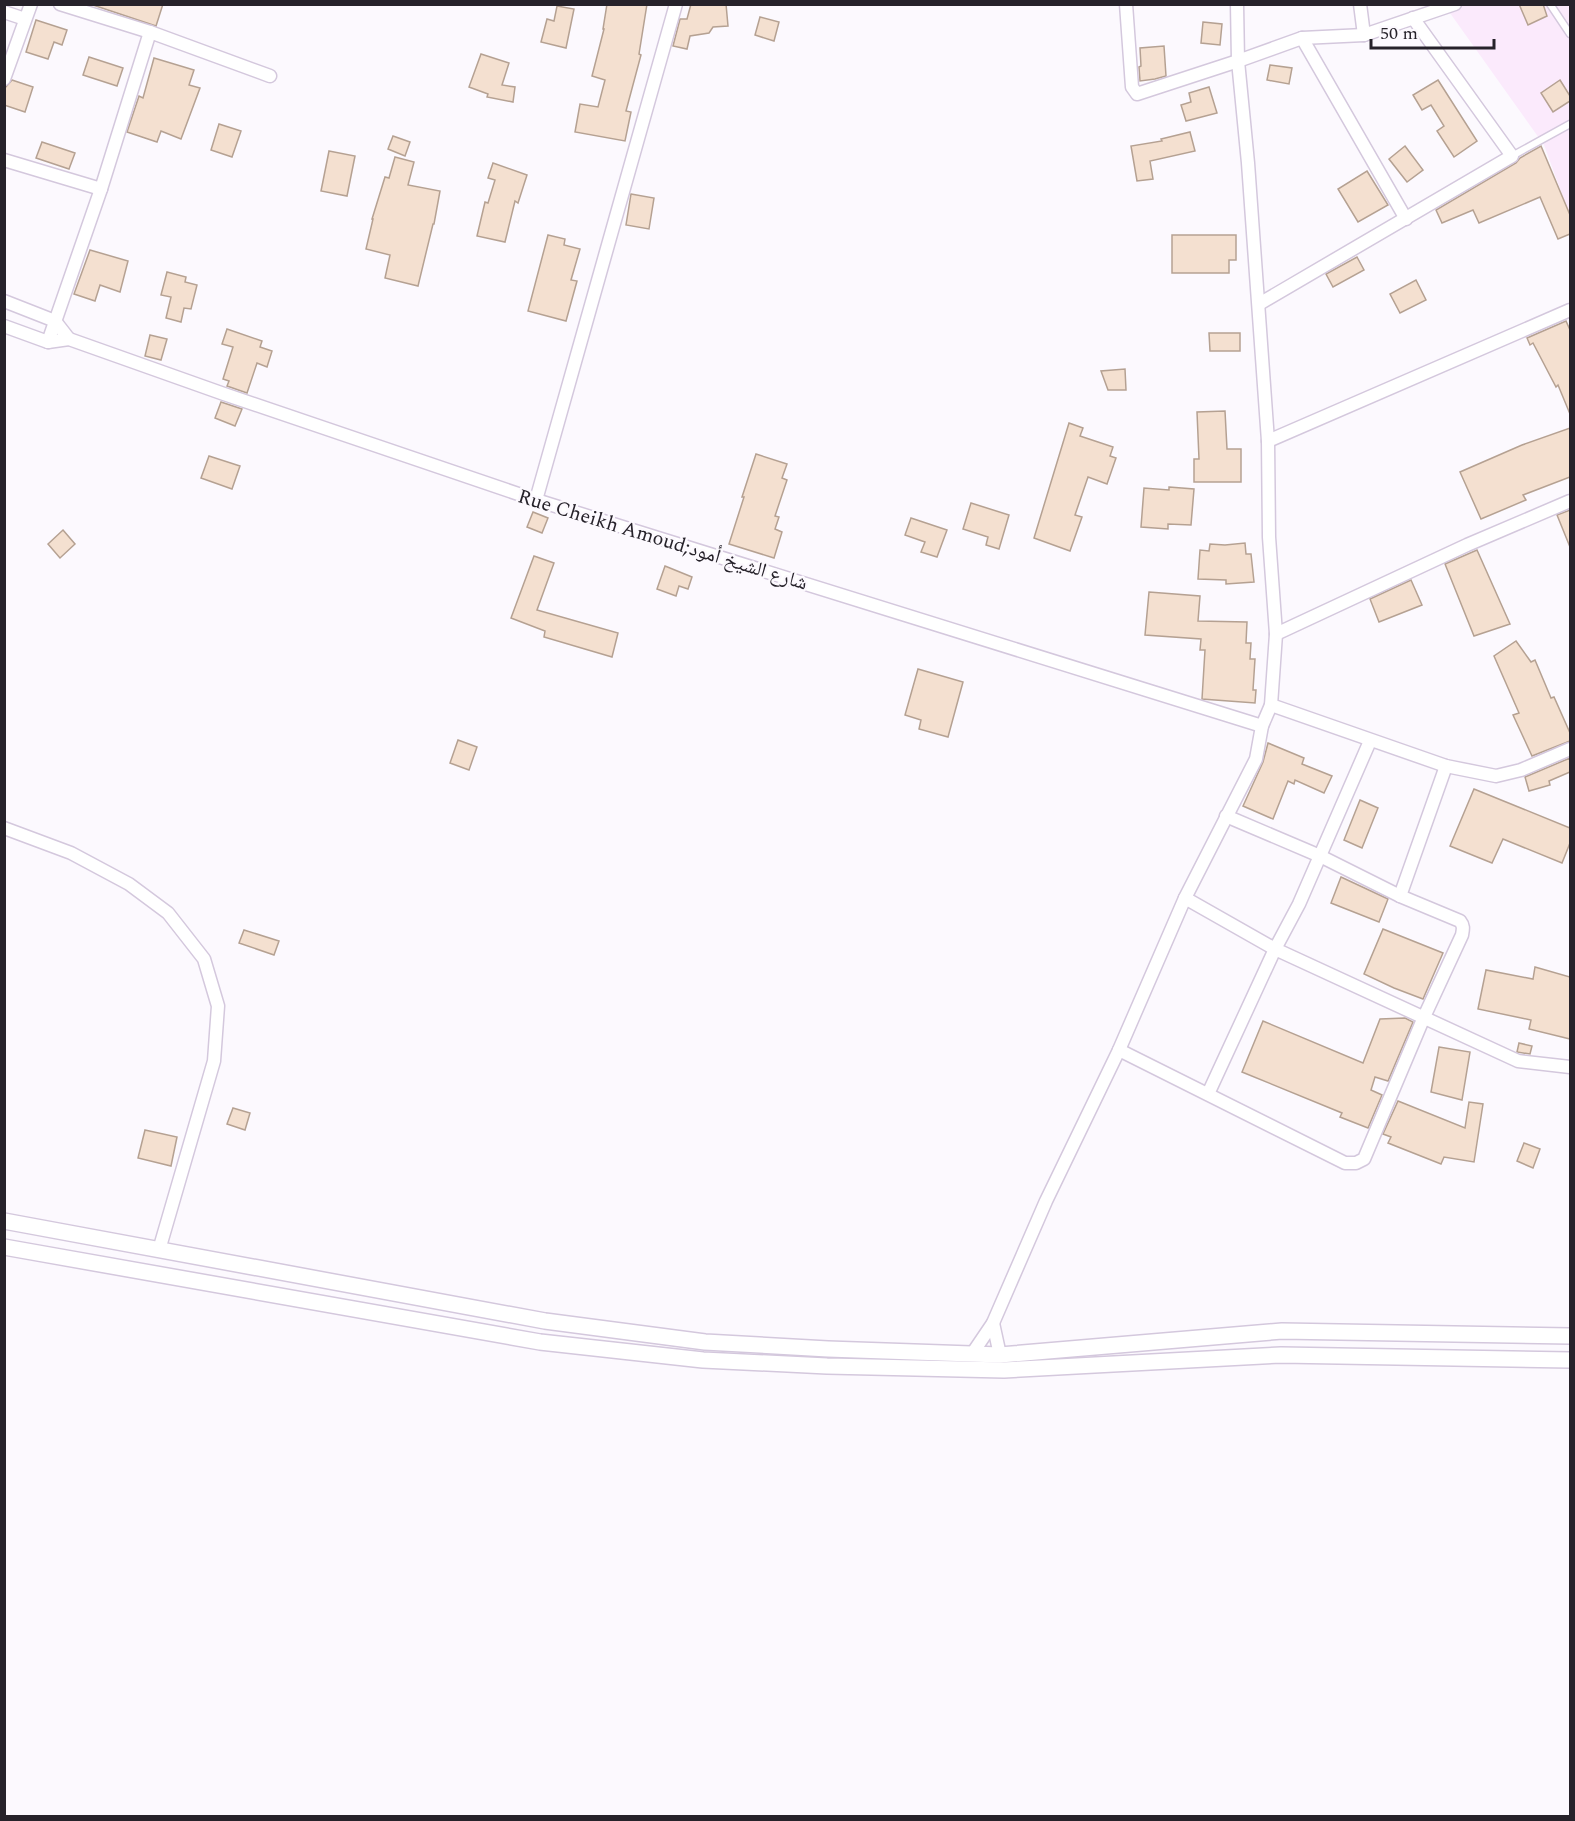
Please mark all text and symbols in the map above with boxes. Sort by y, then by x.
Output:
scale bar [1371,12,1494,50]
text: 50 m [1380,20,1418,47]
street label: Rue Cheikh Amoud;شارع الشيخ أمود [514,482,811,598]

